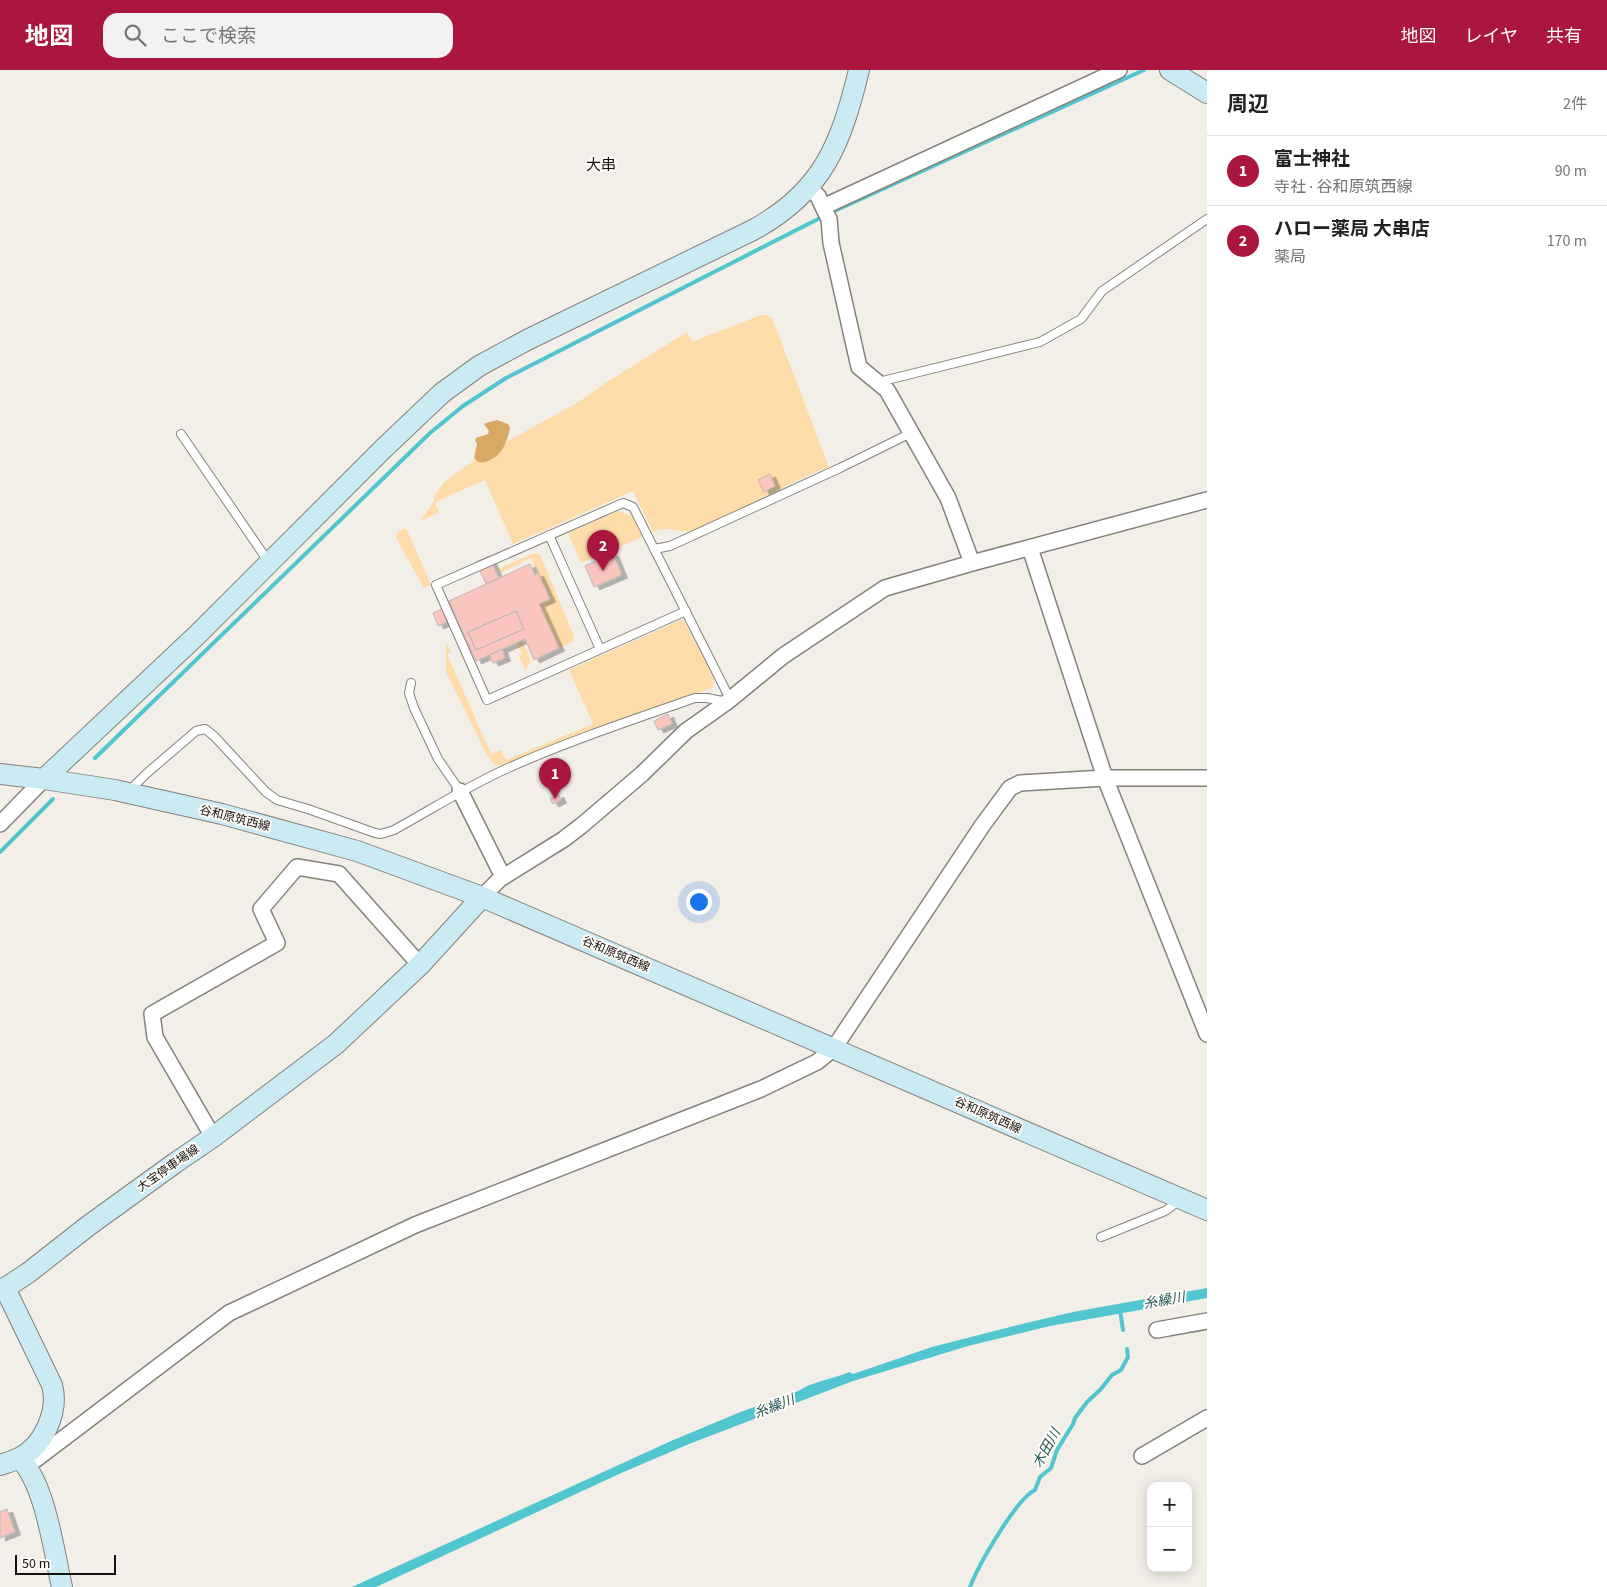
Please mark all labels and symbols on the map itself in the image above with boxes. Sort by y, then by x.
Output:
district label: 大串 [586,155,616,176]
pin: 2 [587,530,619,571]
pin: 1 [539,758,571,799]
street label: 谷和原筑西線 [198,802,272,835]
your location [686,889,712,915]
street label: 谷和原筑西線 [579,933,652,976]
street label: 谷和原筑西線 [951,1093,1024,1138]
street label: 大宝停車場線 [134,1141,203,1196]
water label: 糸繰川 [1142,1287,1189,1314]
water label: 糸繰川 [751,1389,799,1424]
water label: 木田川 [1028,1424,1067,1472]
scale bar [15,1552,116,1575]

